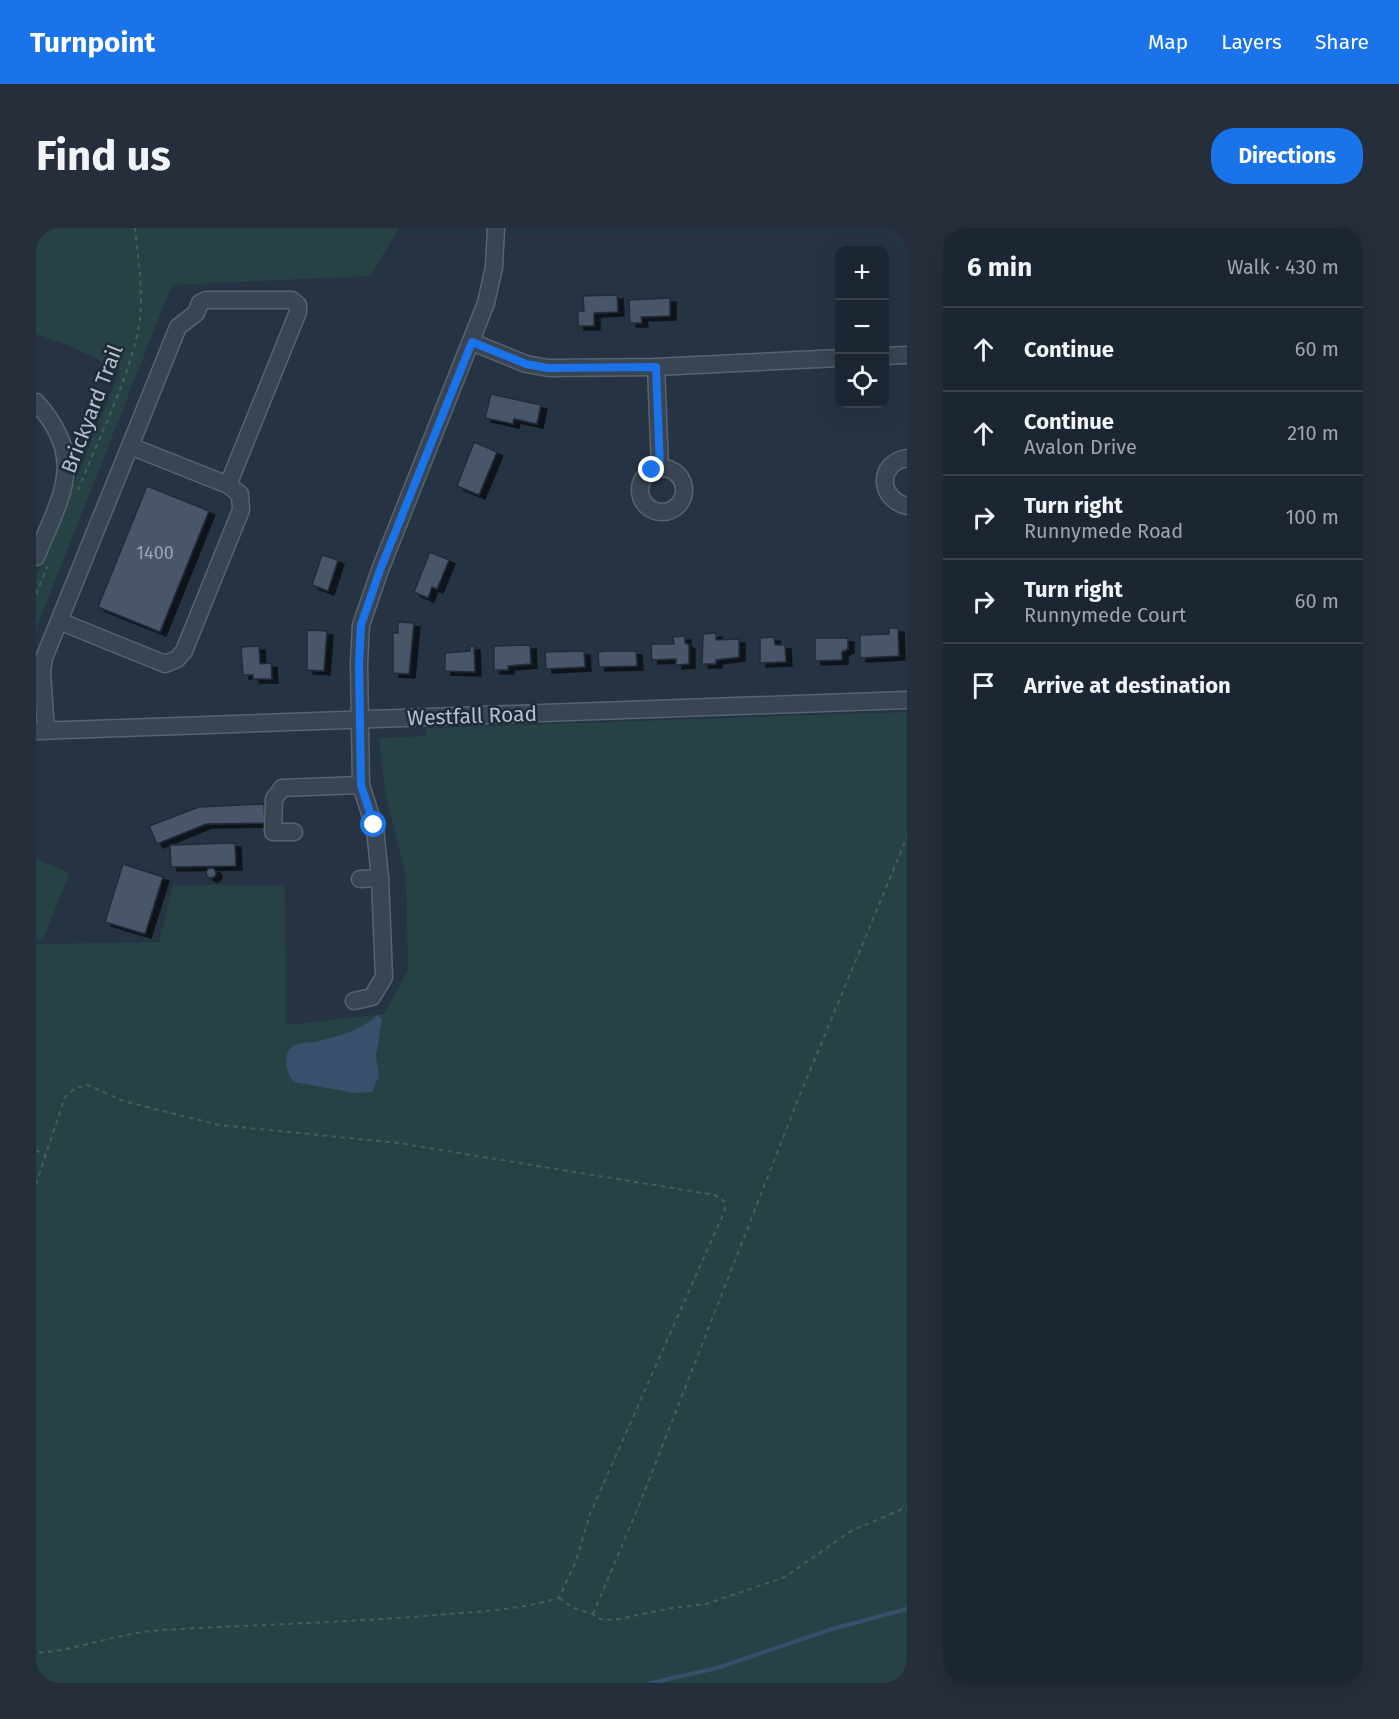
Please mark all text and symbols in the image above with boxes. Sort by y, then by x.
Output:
text: Turnpoint [30,26,155,59]
text: Map [1148,29,1188,55]
text: Layers [1221,29,1282,55]
text: Share [1315,29,1369,55]
button: Directions [1211,128,1363,184]
text: Find us [36,131,171,181]
map controls [835,246,889,408]
button: + [835,246,889,300]
text: 6 min [967,252,1032,283]
text: Walk · 430 m [1227,255,1339,279]
button: − [835,300,889,354]
icon: ahead [967,333,1000,366]
text: Continue [1024,336,1114,363]
text: 60 m [1295,337,1339,361]
street label: Brickyard Trail [56,341,128,477]
button: locate [835,354,889,408]
text: Continue [1024,408,1114,435]
icon: ahead [967,417,1000,450]
text: 210 m [1287,421,1339,445]
text: Avalon Drive [1024,435,1137,459]
route end [638,456,664,482]
text: Turn right [1024,492,1123,519]
icon: right [967,501,1000,534]
text: 100 m [1286,505,1339,529]
text: Runnymede Road [1024,519,1183,543]
house number: 1400 [136,542,174,564]
text: Turn right [1024,576,1123,603]
icon: right [967,585,1000,618]
text: 60 m [1295,589,1339,613]
text: Runnymede Court [1024,603,1186,627]
icon: arrive [967,669,1000,702]
text: Arrive at destination [1024,672,1231,699]
street label: Westfall Road [407,701,537,731]
route start [360,811,386,837]

